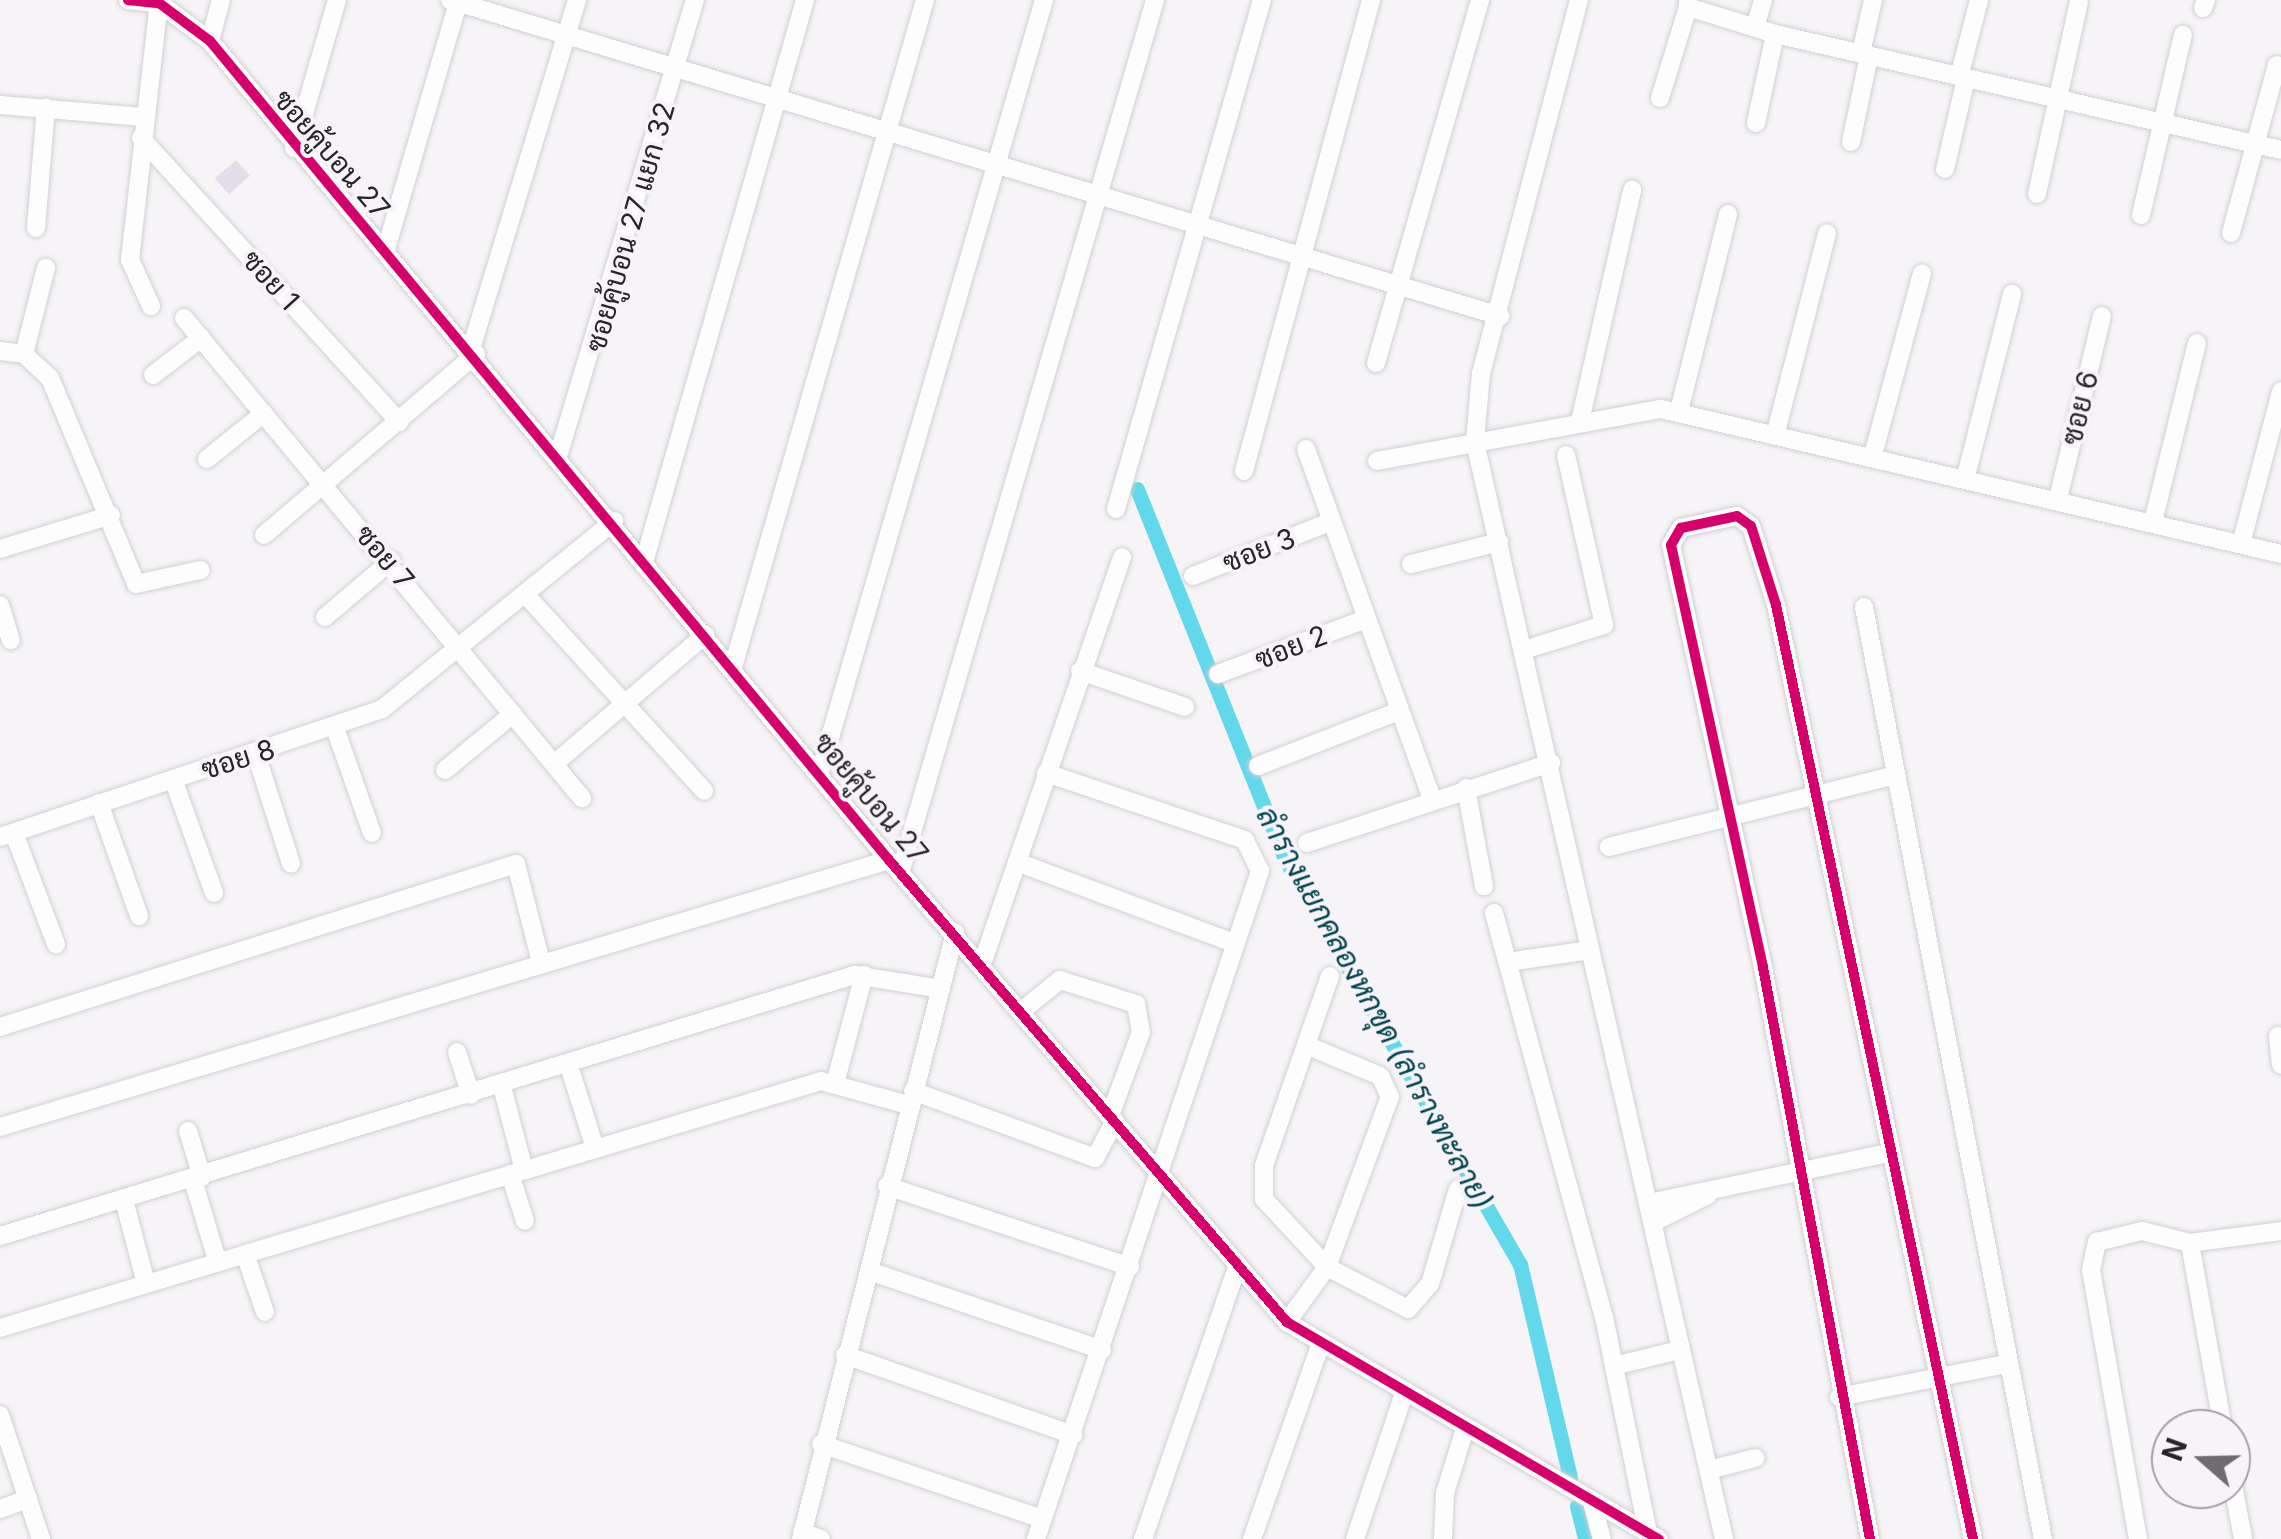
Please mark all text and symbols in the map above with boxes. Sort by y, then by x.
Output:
street label: ซอยคู้บอน 27 [267,83,397,225]
street label: ซอยคู้บอน 27 แยก 32 [578,98,682,356]
street label: ซอย 1 [235,243,307,317]
street label: ซอย 6 [2055,368,2105,448]
street label: ซอย 7 [349,518,421,596]
street label: ซอย 3 [1218,521,1300,579]
street label: ซอย 2 [1250,618,1332,676]
street label: ซอยคู้บอน 27 [807,726,935,870]
street label: ซอย 8 [197,732,279,786]
water label: ลำรางแยกคลองหกขุด (ลำรางทะลาย) [1249,800,1501,1216]
north arrow [2151,1409,2251,1509]
text: N [2155,1434,2194,1465]

